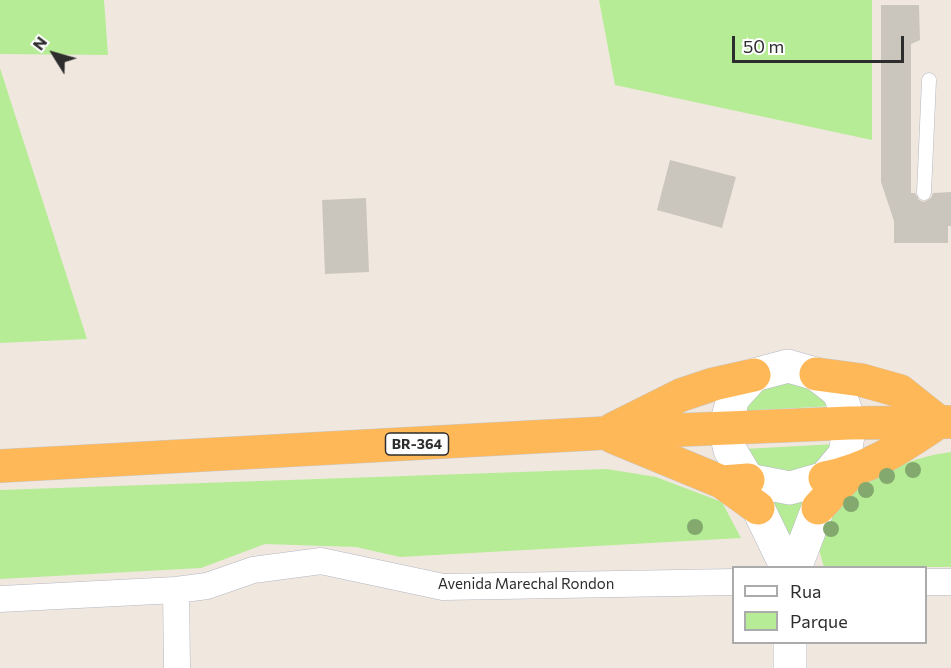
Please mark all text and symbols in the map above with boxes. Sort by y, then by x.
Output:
north arrow [24,24,84,84]
scale bar [735,24,908,62]
text: N [28,32,50,53]
text: 50 m [743,35,784,57]
road number: BR-364 [386,433,448,455]
legend [732,566,927,644]
street label: Avenida Marechal Rondon [438,575,614,593]
text: Rua [790,580,821,602]
text: Parque [790,610,848,632]

